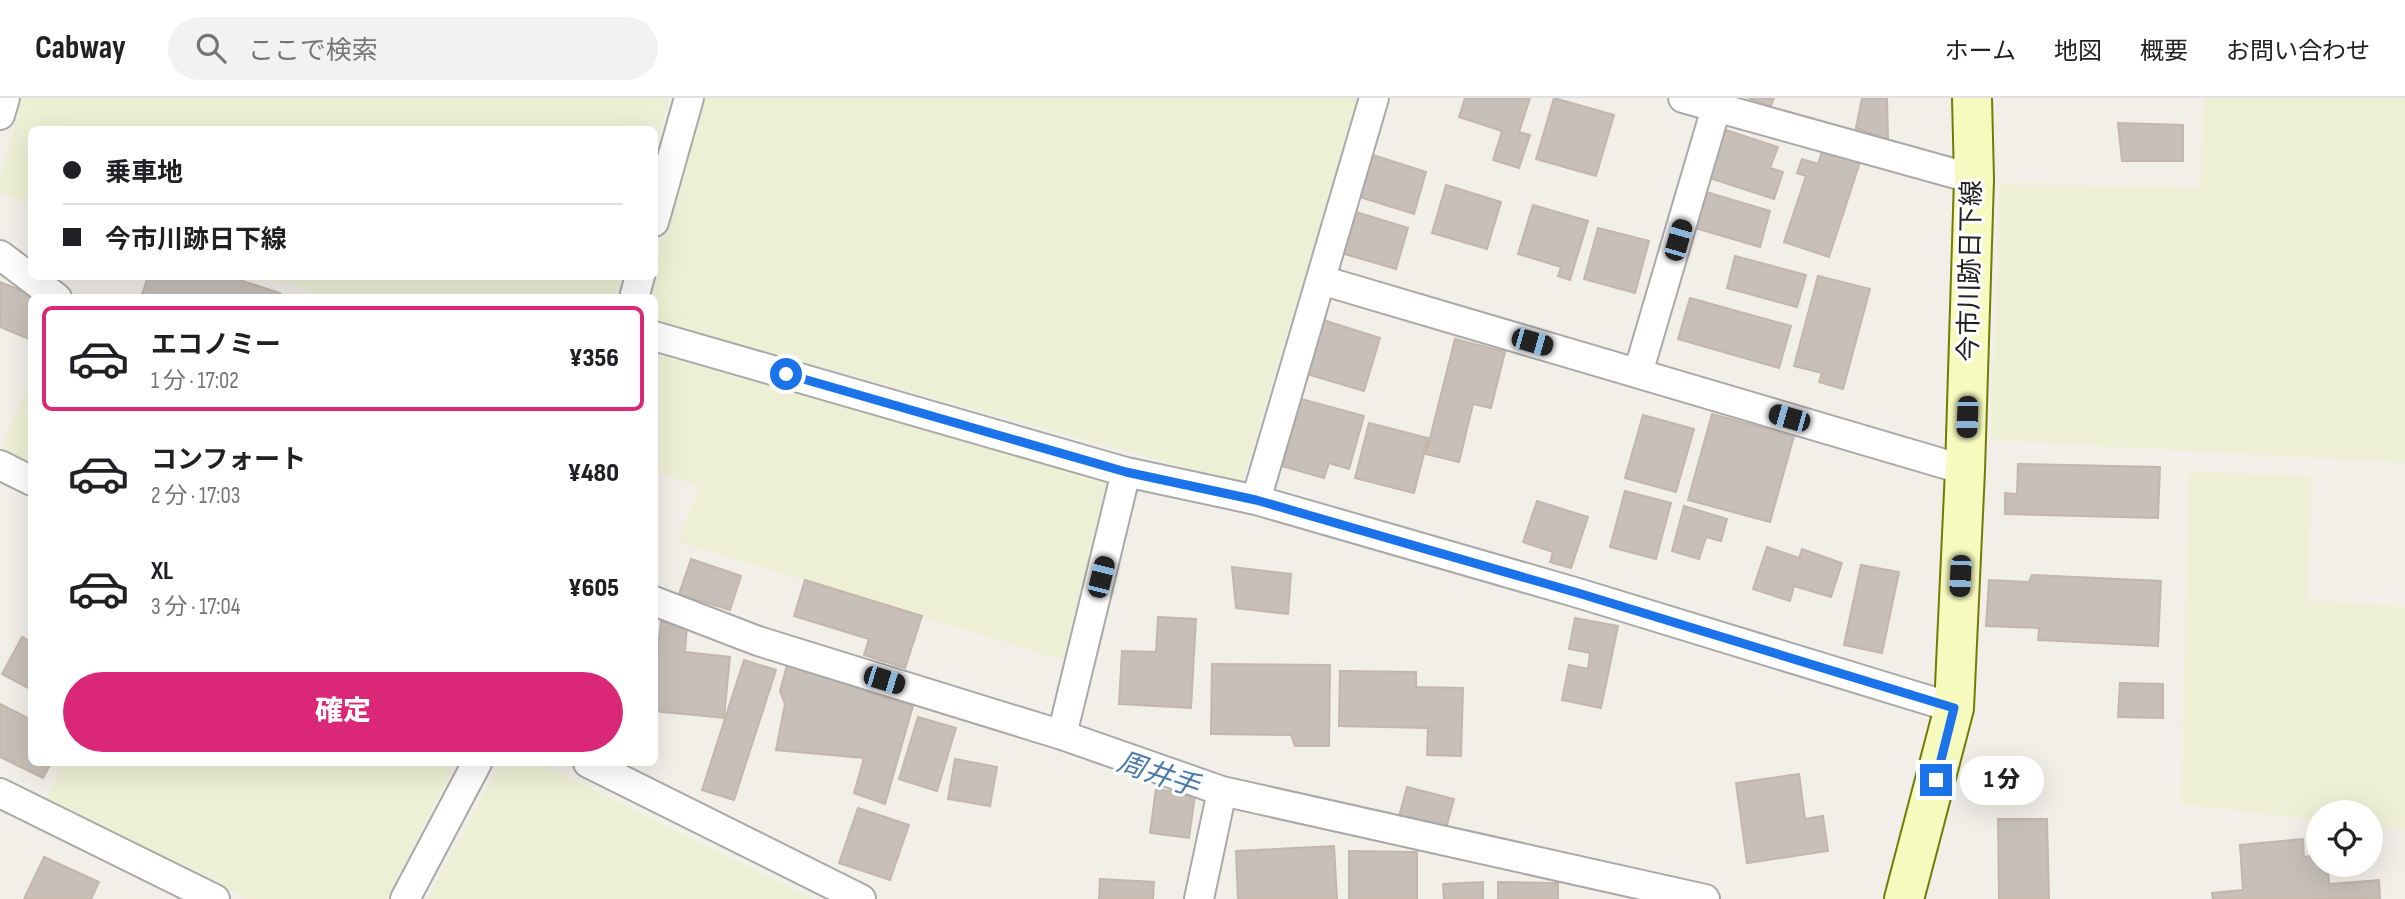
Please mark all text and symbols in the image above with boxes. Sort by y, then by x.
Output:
search box [168,17,658,80]
text: Cabway [35,28,126,68]
icon: search [192,29,230,67]
text: ここで検索 [248,36,378,67]
text: ホーム [1945,37,2016,66]
text: 地図 [2054,37,2102,66]
text: 概要 [2140,37,2188,66]
text: お問い合わせ [2226,37,2370,66]
text: 乗車地 [105,158,183,189]
street label: 今市川跡日下線 [1954,180,1988,362]
car [1663,217,1694,263]
text: 今市川跡日下線 [105,225,287,256]
car [1509,326,1556,358]
icon: car [67,327,130,390]
text: エコノミー [151,330,281,361]
text: ¥356 [569,343,619,374]
route start [770,358,802,390]
text: 1 分 · 17:02 [151,367,239,395]
car [1956,396,1979,438]
car [1766,402,1813,434]
icon: car [67,442,130,505]
text: コンフォート [151,445,306,476]
text: ¥480 [568,458,619,489]
text: 2 分 · 17:03 [151,482,240,510]
car [1086,554,1117,600]
car [1949,554,1972,598]
text: XL [151,556,173,587]
icon: car [67,557,130,620]
text: ¥605 [568,573,619,604]
text: 3 分 · 17:04 [151,593,240,621]
car [861,664,908,696]
button: 確定 [63,672,623,752]
water label: 周井手 [1113,746,1205,805]
callout: 1 分 [1960,756,2044,804]
route end [1920,764,1952,796]
text: 1 分 [1984,766,2020,794]
map controls [2306,800,2383,877]
button: locate [2306,800,2383,877]

